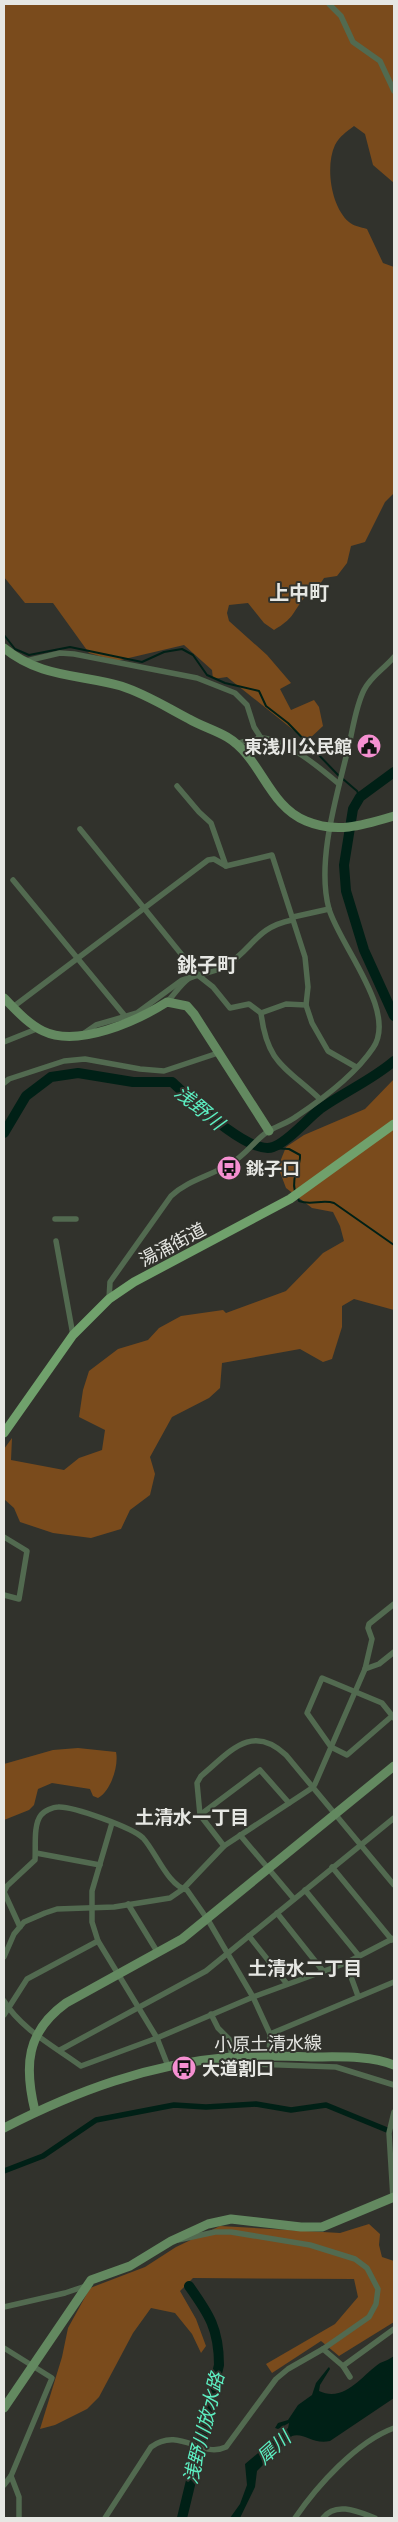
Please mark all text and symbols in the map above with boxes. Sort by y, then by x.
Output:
district label: 上中町 [269,580,329,604]
public building icon: 東浅川公民館 [356,733,382,759]
place label: 東浅川公民館 [244,735,352,757]
district label: 銚子町 [177,952,237,976]
water label: 浅野川 [171,1080,231,1135]
bus stop icon: 銚子口 [216,1155,242,1181]
place label: 銚子口 [245,1157,300,1179]
street label: 湯涌街道 [135,1217,209,1271]
district label: 土清水一丁目 [135,1805,249,1828]
district label: 土清水二丁目 [248,1956,362,1979]
street label: 小原土清水線 [214,2031,322,2055]
bus stop icon: 大道割口 [171,2055,197,2081]
place label: 大道割口 [202,2057,274,2079]
water label: 浅野川放水路 [178,2368,228,2486]
water label: 犀川 [251,2424,296,2468]

